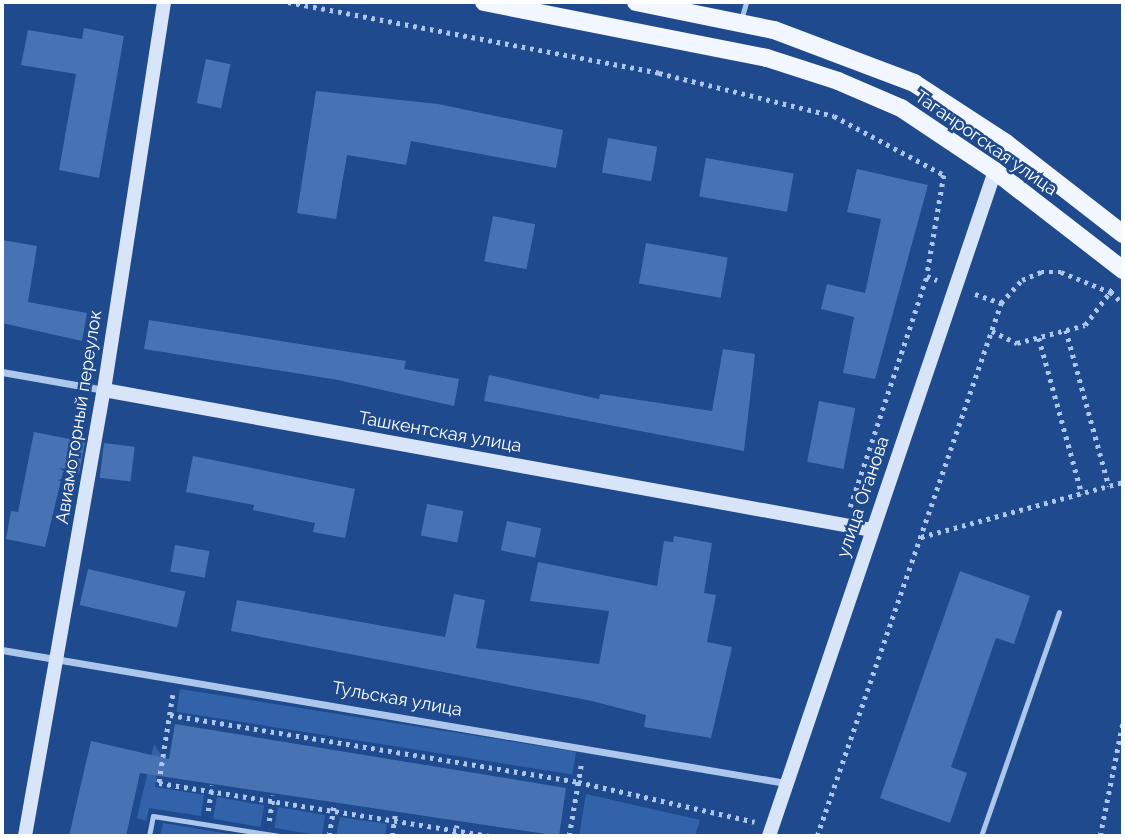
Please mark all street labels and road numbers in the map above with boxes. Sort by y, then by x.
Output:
street label: Таганрогская улица [910,86,1062,200]
street label: Авиамоторный переулок [51,309,107,525]
street label: Ташкентская улица [357,407,523,457]
street label: улица Оганова [832,434,894,560]
street label: Тульская улица [330,677,464,721]

